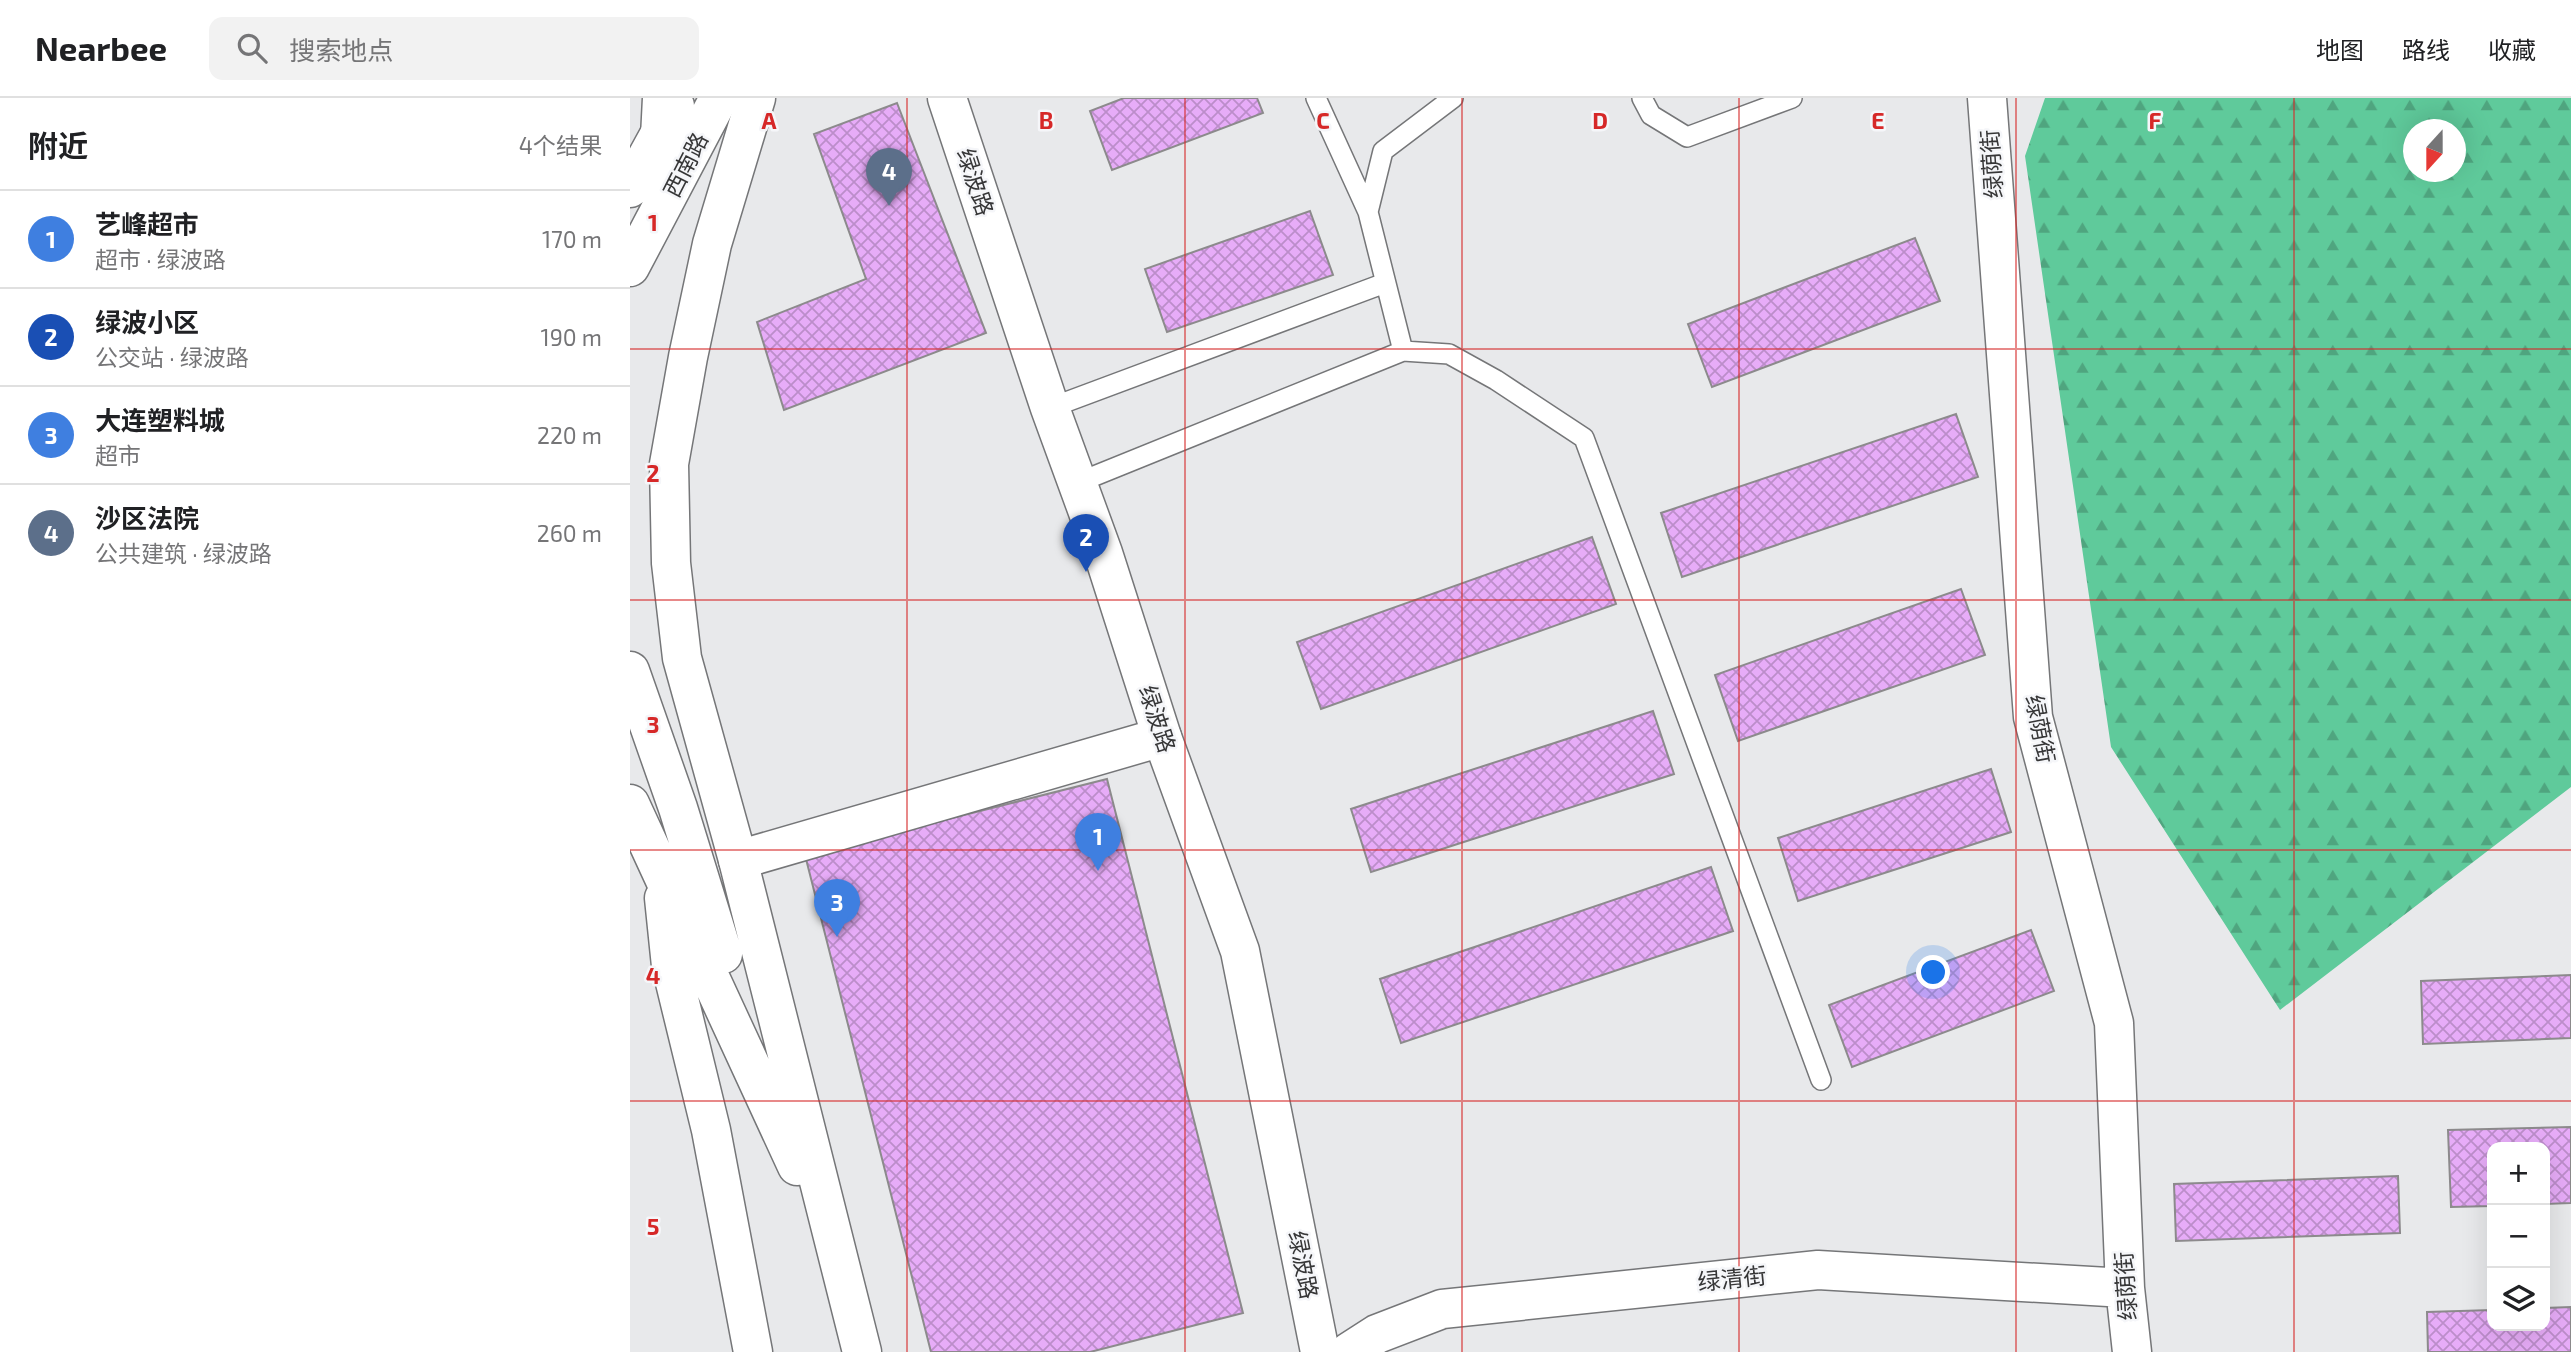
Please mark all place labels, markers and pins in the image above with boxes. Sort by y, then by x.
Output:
pin: 4 [866,148,912,206]
pin: 2 [1063,514,1109,572]
pin: 1 [1075,813,1121,871]
pin: 3 [814,879,860,937]

